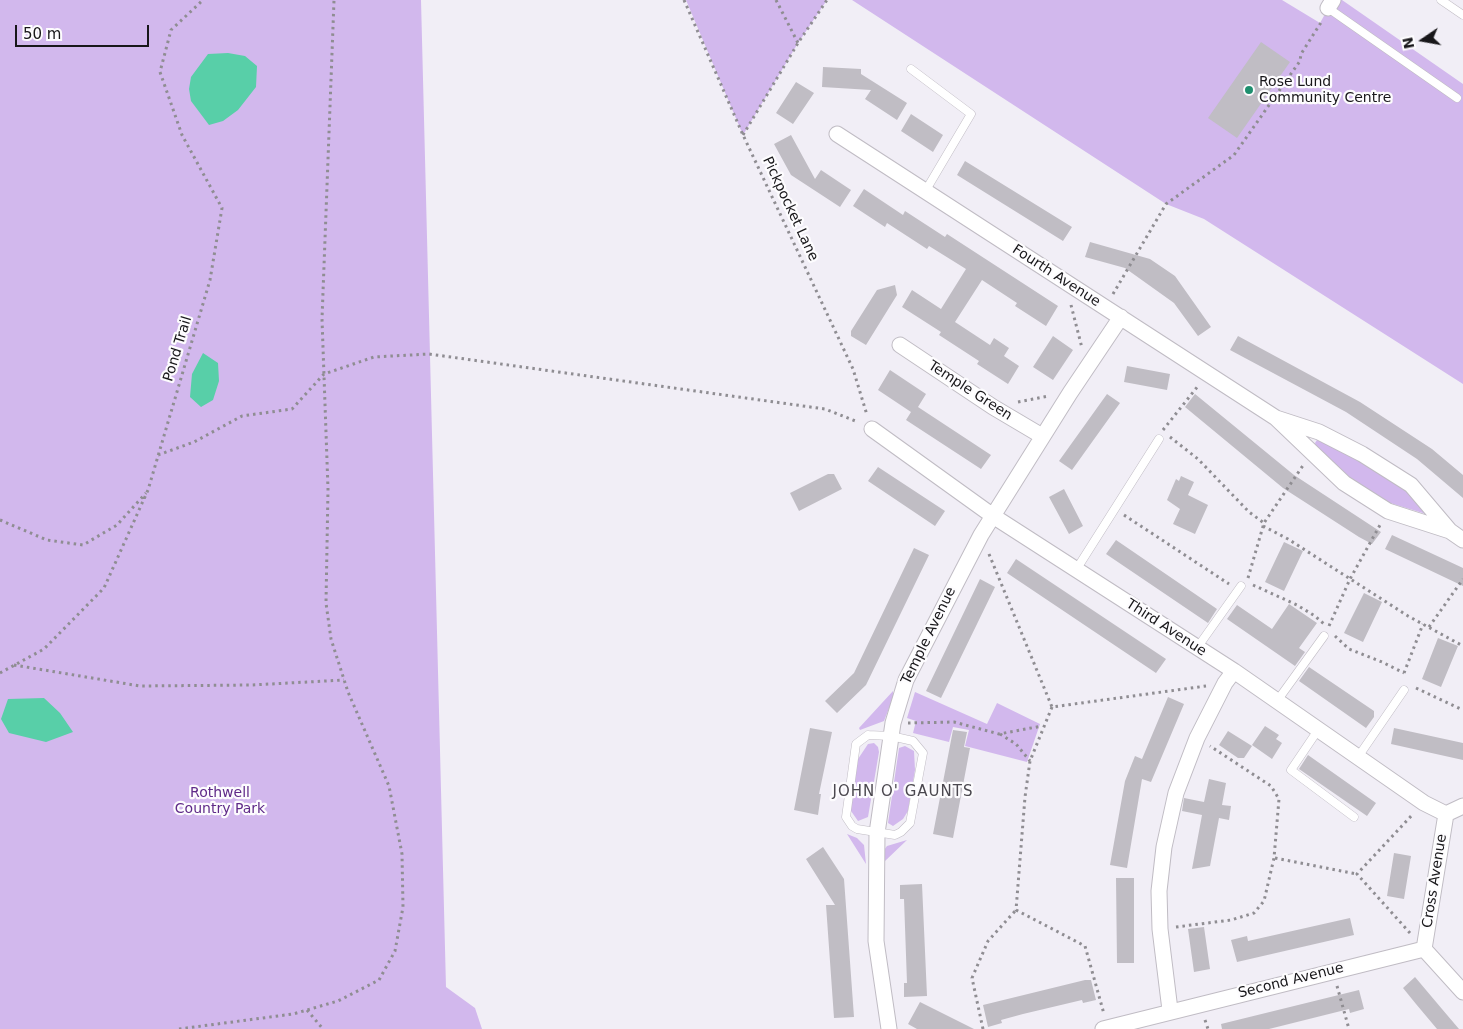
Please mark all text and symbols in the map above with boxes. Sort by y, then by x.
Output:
scale bar [18,15,151,47]
north arrow [1398,15,1448,65]
text: 50 m [23,25,61,43]
text: N [1399,36,1417,51]
place label: Rose Lund Community Centre [1259,74,1391,106]
marker: Rose Lund Community Centre [1243,84,1255,96]
street label: Pickpocket Lane [759,154,821,264]
street label: Fourth Avenue [1009,241,1103,311]
street label: Pond Trail [160,314,196,384]
street label: Temple Green [925,358,1015,424]
street label: Temple Avenue [898,585,960,687]
street label: Third Avenue [1123,596,1209,660]
district label: JOHN O' GAUNTS [831,783,975,801]
park label: Rothwell Country Park [175,785,265,818]
street label: Cross Avenue [1419,833,1451,929]
street label: Second Avenue [1237,960,1345,1002]

